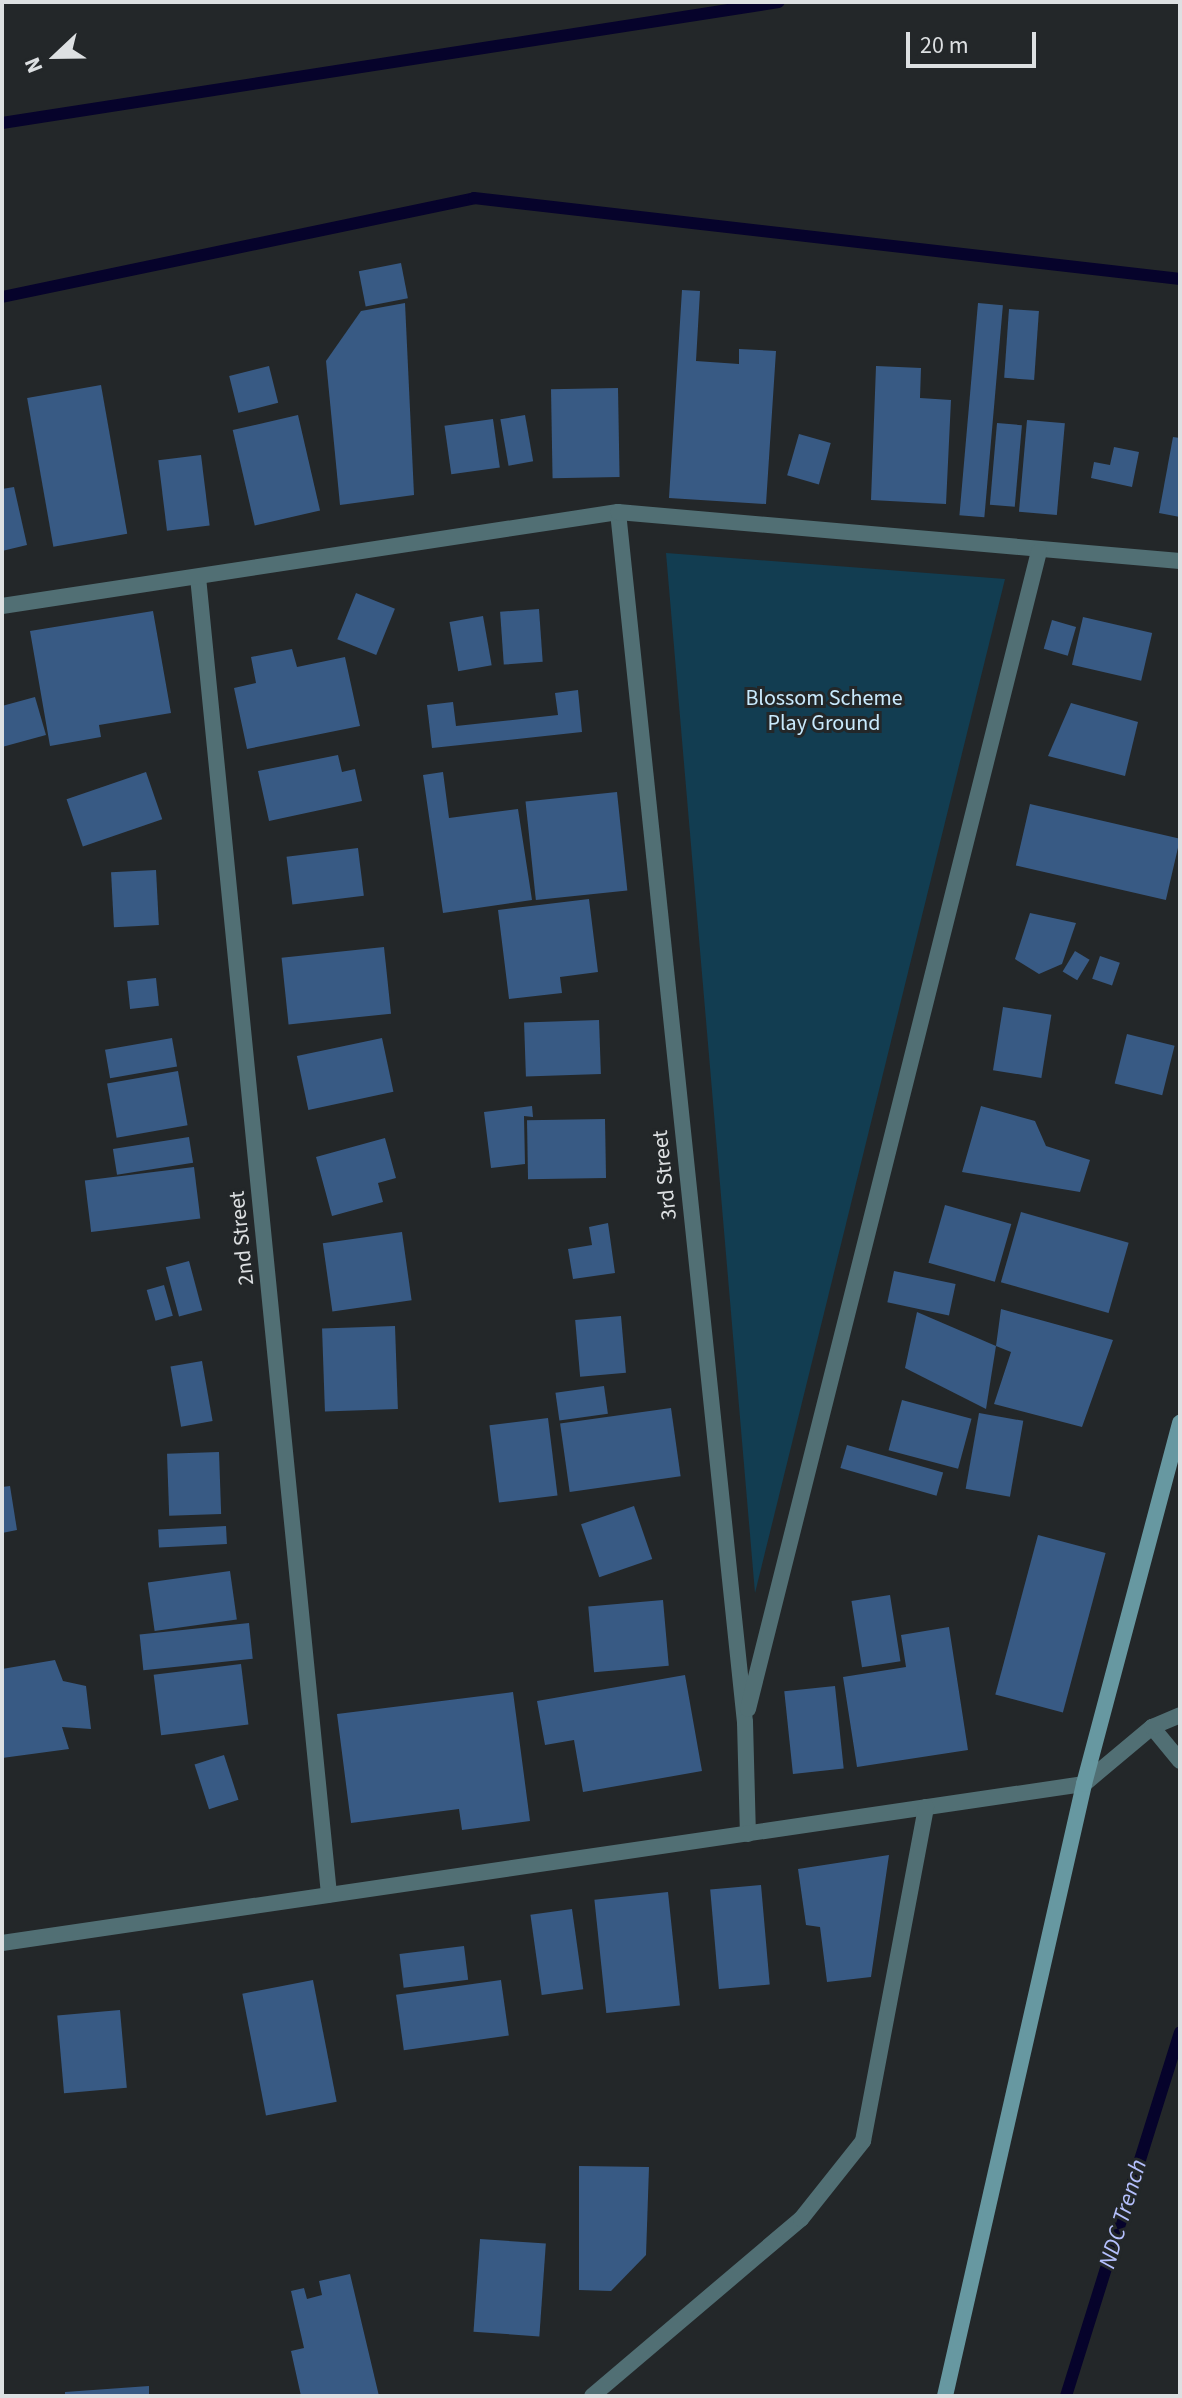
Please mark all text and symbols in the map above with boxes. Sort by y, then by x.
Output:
north arrow [16,16,96,96]
scale bar [910,16,1040,66]
text: 20 m [920,28,969,63]
text: N [16,52,51,78]
park label: Blossom Scheme Play Ground [745,685,903,736]
street label: 3rd Street [647,1129,683,1221]
street label: 2nd Street [224,1190,260,1286]
water label: NDC Trench [1093,2156,1153,2272]

